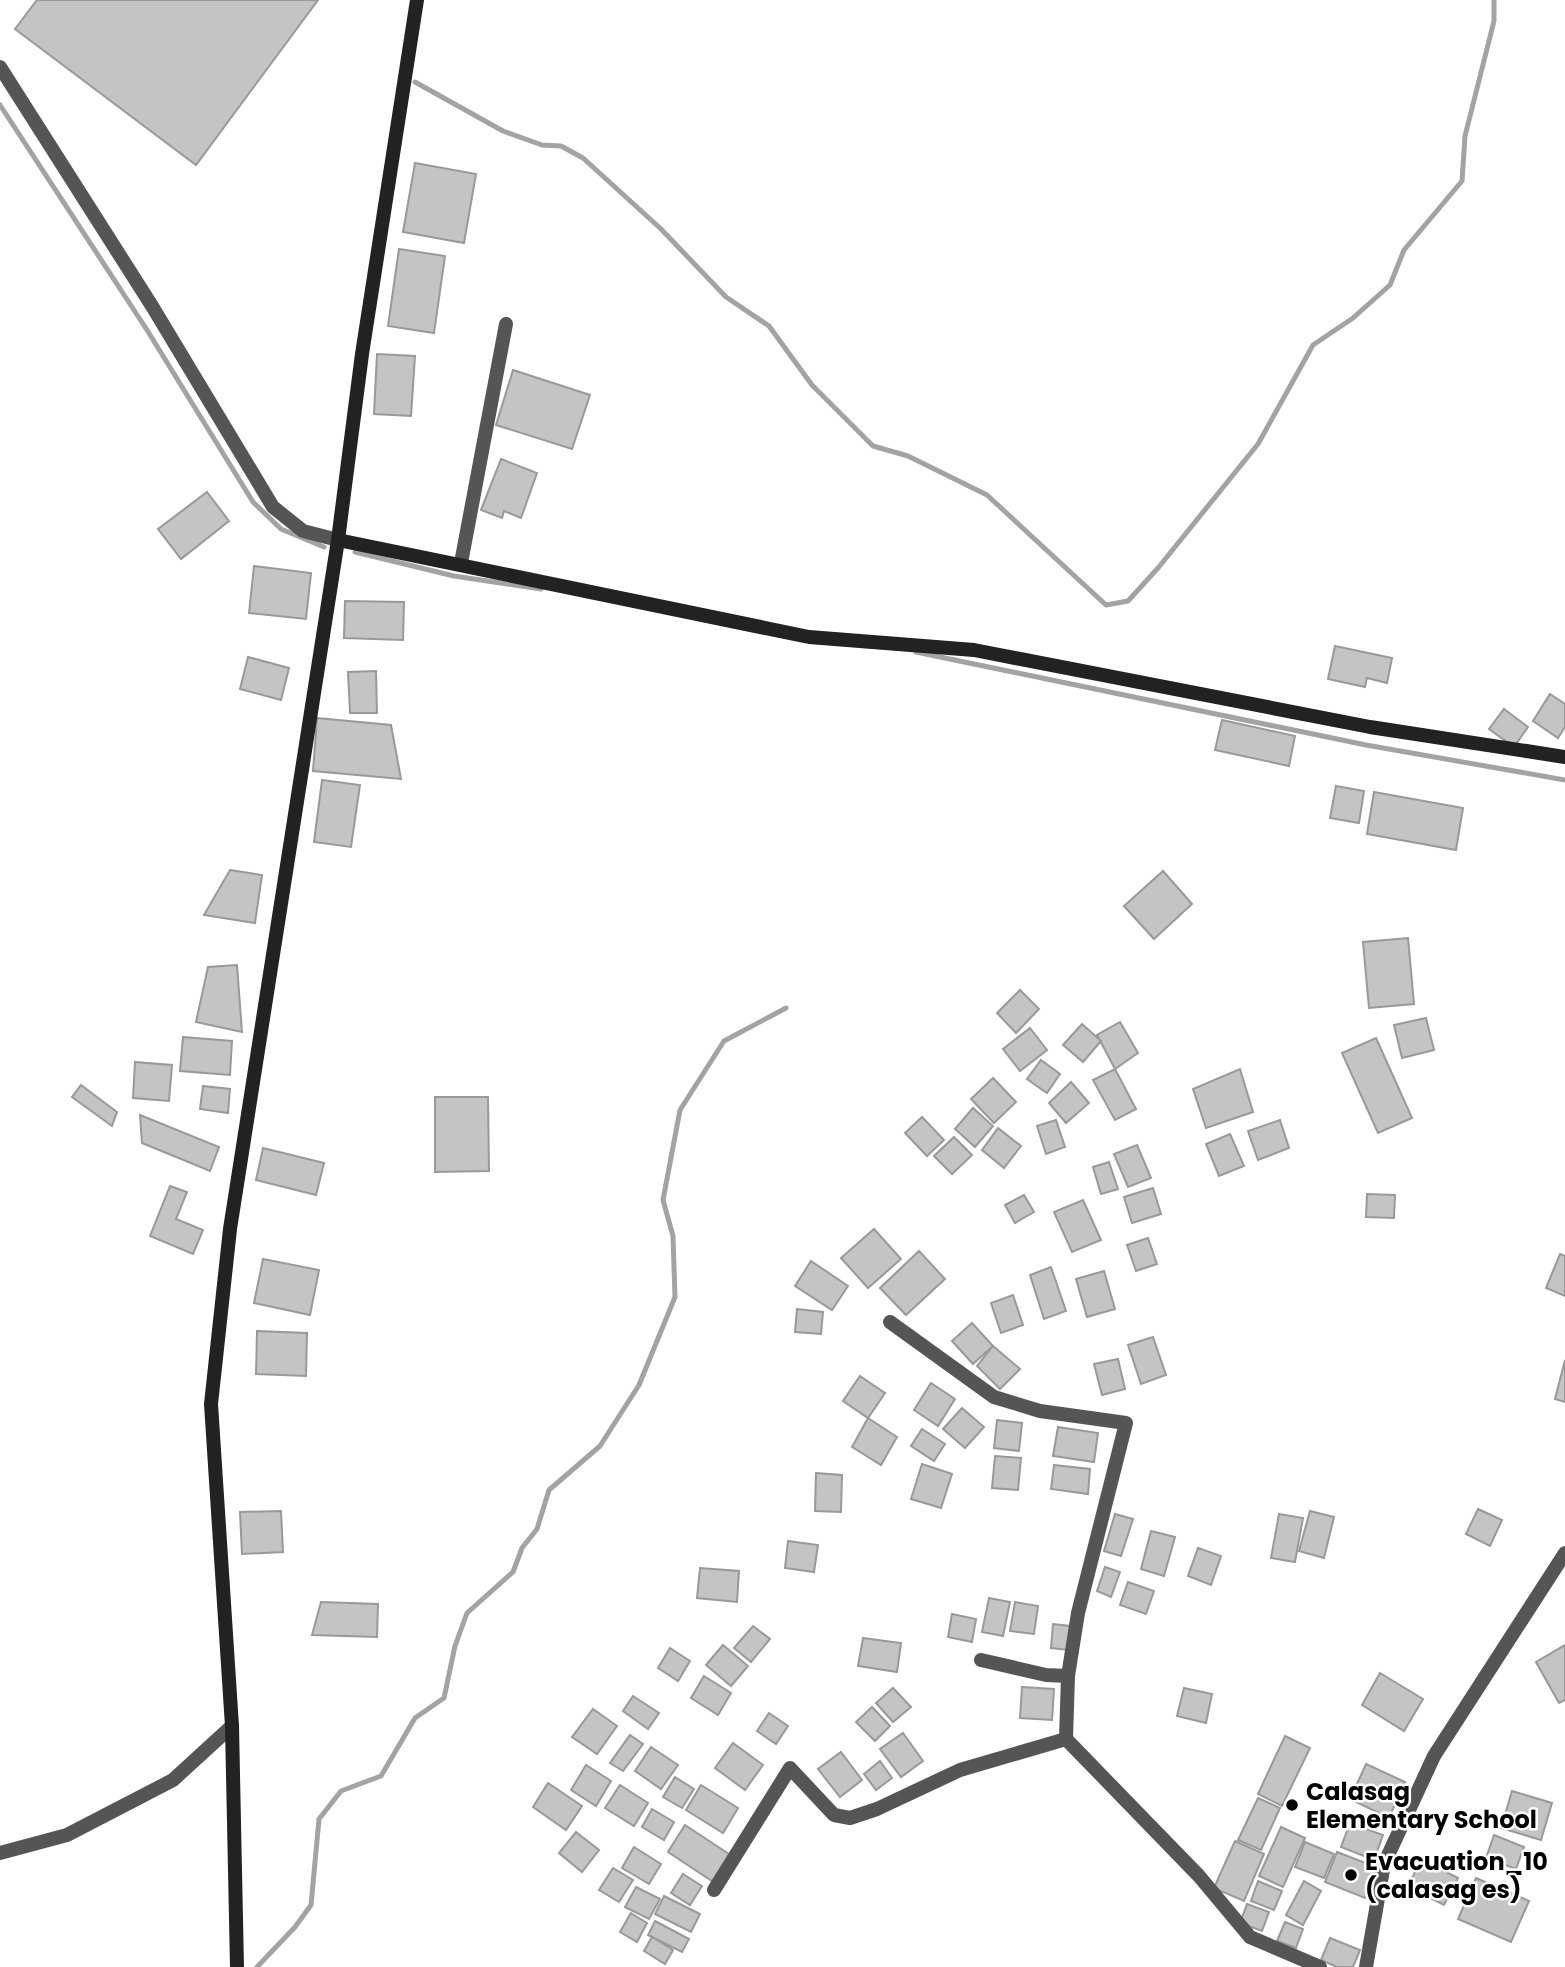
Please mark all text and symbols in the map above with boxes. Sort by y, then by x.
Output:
place label: Calasag Elementary School [1306,1775,1537,1836]
marker: Calasag Elementary School [1284,1797,1300,1813]
place label: Evacuation_10 (calasag es) [1365,1845,1548,1906]
marker: Evacuation_10 (calasag es) [1343,1867,1359,1883]

